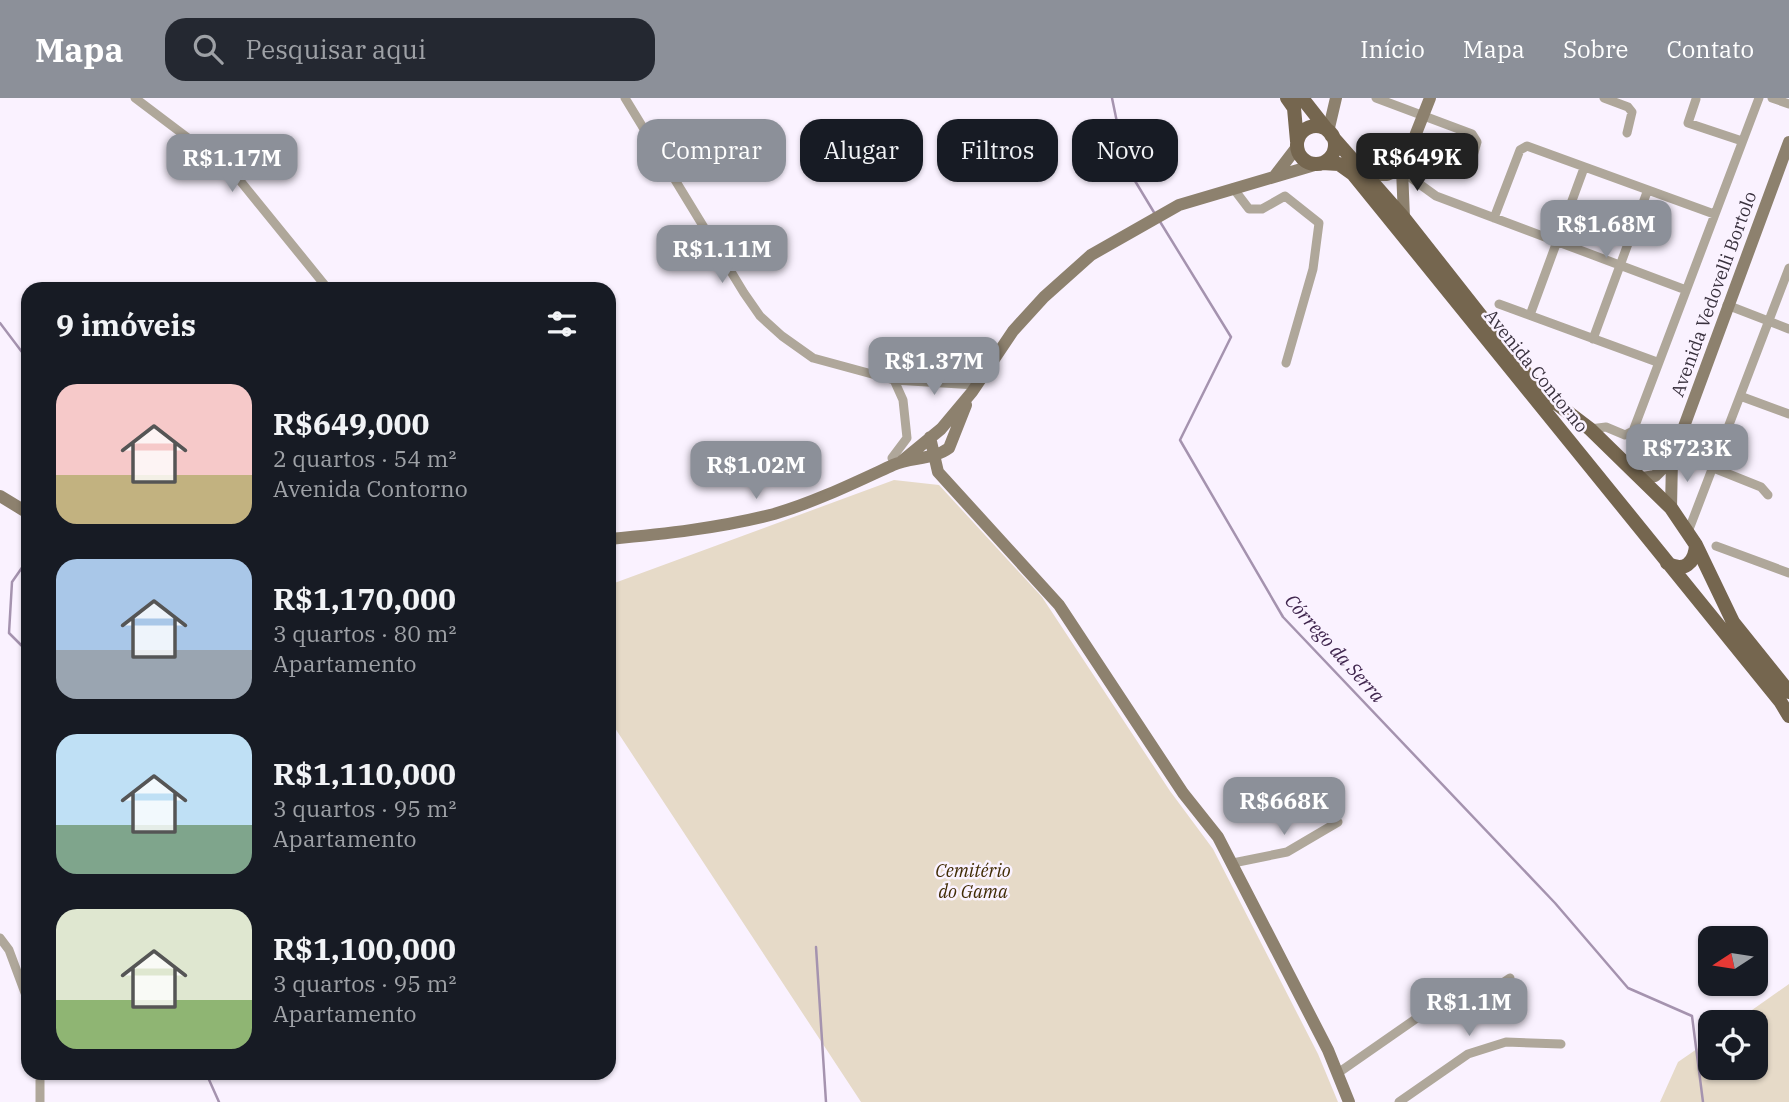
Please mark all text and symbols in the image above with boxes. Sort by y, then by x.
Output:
search box [165,18,655,81]
text: Mapa [35,28,123,71]
icon: search [189,30,227,68]
text: Pesquisar aqui [245,32,426,66]
text: Início [1360,33,1425,65]
text: Mapa [1463,33,1525,65]
text: Sobre [1563,33,1628,65]
text: Contato [1666,33,1754,65]
chip: Comprar [637,119,786,182]
chip: Alugar [800,119,923,182]
chip: Filtros [937,119,1058,182]
chip: Novo [1072,119,1178,182]
pin: R$1.17M [167,134,297,194]
pin: R$649K [1360,134,1474,193]
text: R$649K [1372,141,1462,171]
text: R$1.17M [182,142,282,172]
street label: Avenida Vedovelli Bortolo [1666,188,1761,400]
pin: R$1.68M [1541,200,1671,260]
text: R$1.68M [1556,208,1656,238]
pin: R$1.11M [657,226,787,285]
text: R$1.11M [672,233,772,263]
street label: Avenida Contorno [1480,304,1593,437]
text: 9 imóveis [56,305,196,344]
icon: filters [543,305,581,343]
pin: R$1.37M [869,338,999,397]
text: R$1.37M [884,345,984,375]
text: R$649,000 [273,404,429,443]
icon: home [112,412,196,496]
pin: R$723K [1630,424,1744,484]
text: R$723K [1642,432,1732,462]
pin: R$1.02M [691,442,821,501]
text: 2 quartos · 54 m² [273,443,456,473]
text: R$1.02M [706,449,806,479]
text: Avenida Contorno [273,473,468,503]
text: R$1,170,000 [273,579,456,618]
icon: home [112,587,196,671]
water label: Córrego da Serra [1280,589,1390,708]
text: 3 quartos · 80 m² [273,618,456,648]
text: Apartamento [273,648,417,678]
text: R$1,110,000 [273,754,456,793]
icon: home [112,762,196,846]
pin: R$668K [1227,778,1341,837]
text: R$668K [1239,785,1329,815]
text: 3 quartos · 95 m² [273,793,456,823]
text: Apartamento [273,823,417,853]
park label: Cemitério do Gama [935,859,1011,903]
north arrow [1698,926,1768,996]
map controls [1698,926,1768,1080]
text: R$1,100,000 [273,929,456,968]
icon: home [112,937,196,1021]
text: 3 quartos · 95 m² [273,968,456,998]
pin: R$1.1M [1412,978,1526,1038]
text: R$1.1M [1426,986,1512,1016]
text: Apartamento [273,998,417,1028]
button: locate [1698,1010,1768,1080]

